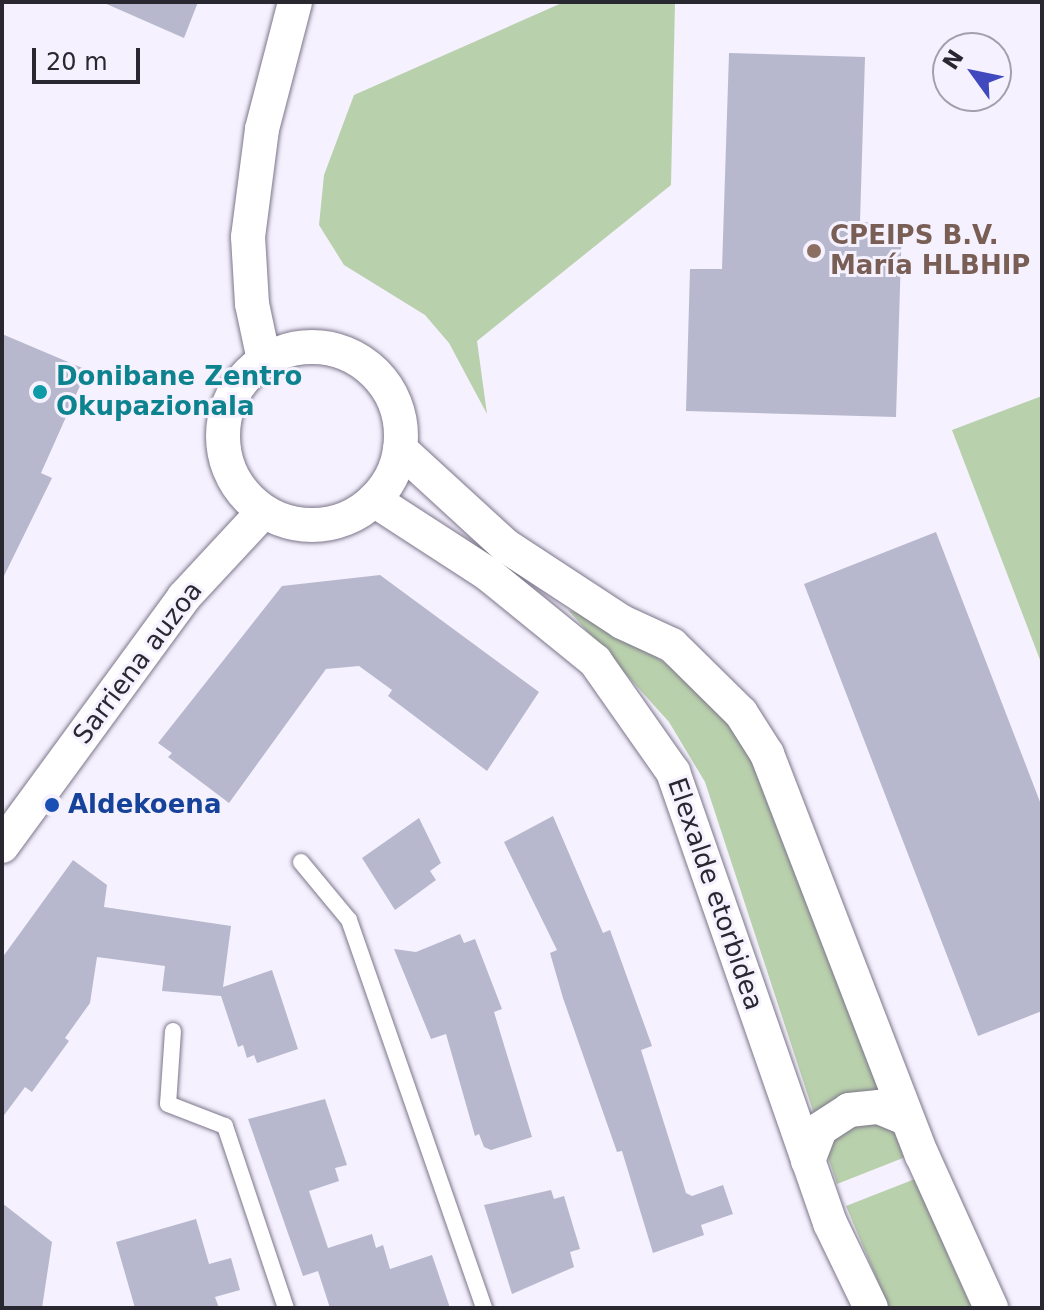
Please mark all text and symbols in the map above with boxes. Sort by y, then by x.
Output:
scale bar [36,32,144,82]
north arrow [932,32,1012,112]
text: N [938,45,969,74]
text: 20 m [46,48,108,76]
place label: CPEIPS B.V. María HLBHIP [830,220,1030,282]
marker: CPEIPS B.V. María HLBHIP [805,242,823,260]
place label: Donibane Zentro Okupazionala [56,361,302,422]
marker: Donibane Zentro Okupazionala [31,383,49,401]
street label: Sarriena auzoa [67,576,209,750]
street label: Elexalde etorbidea [661,774,769,1014]
place label: Aldekoena [68,789,221,821]
marker: Aldekoena [43,796,61,814]

